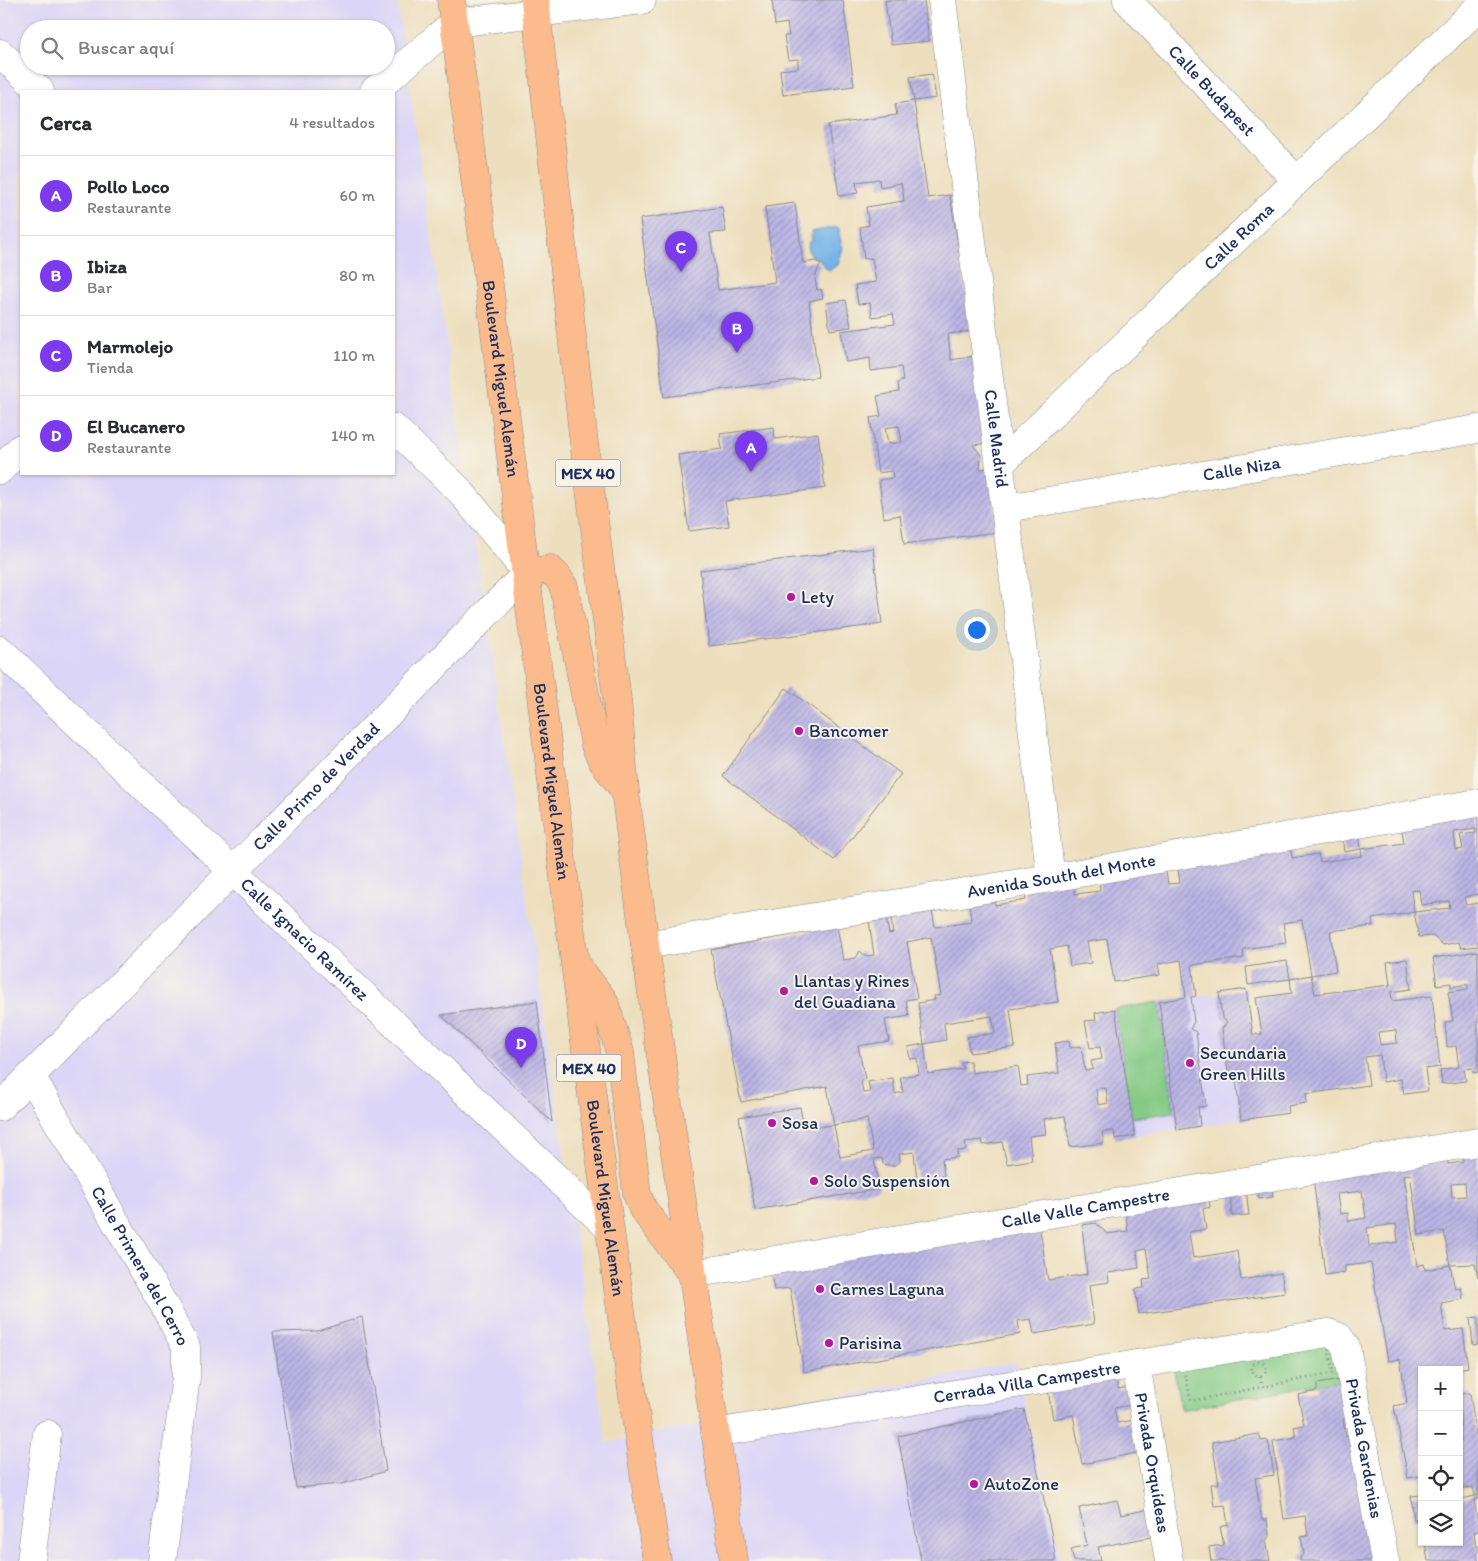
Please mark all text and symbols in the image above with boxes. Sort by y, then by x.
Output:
search box [20,20,395,75]
icon: search [38,34,66,62]
text: Buscar aquí [78,36,174,59]
street label: Calle Budapest [1164,40,1260,141]
text: Cerca [40,110,92,135]
text: 4 resultados [289,113,375,132]
text: Pollo Loco [87,175,170,198]
text: A [51,186,61,205]
text: 60 m [340,186,375,205]
street label: Calle Roma [1199,197,1279,275]
text: Restaurante [87,198,171,217]
pin: C [665,231,697,272]
text: Ibiza [87,255,127,278]
text: B [51,266,61,285]
text: 80 m [339,266,375,285]
text: Bar [87,278,112,297]
street label: Boulevard Miguel Alemán [478,279,525,478]
pin: B [721,312,753,353]
text: Marmolejo [87,335,173,358]
text: C [51,346,61,365]
text: 110 m [333,346,375,365]
text: Tienda [87,358,134,377]
street label: Calle Madrid [979,388,1014,489]
text: El Bucanero [87,415,185,438]
text: D [51,426,61,445]
text: 140 m [331,426,375,445]
pin: A [735,431,767,472]
text: Restaurante [87,438,171,457]
street label: Calle Niza [1201,451,1283,486]
road number: MEX 40 [556,459,620,486]
place label: Lety [801,586,834,608]
marker: Lety [785,591,797,603]
your location [964,617,990,643]
street label: Boulevard Miguel Alemán [529,682,575,881]
street label: Calle Primo de Verdad [248,718,385,856]
place label: Bancomer [809,720,889,742]
marker: Bancomer [793,725,805,737]
street label: Avenida South del Monte [965,849,1157,903]
street label: Calle Ignacio Ramírez [236,873,374,1005]
place label: Llantas y Rines del Guadiana [794,970,910,1013]
marker: Llantas y Rines del Guadiana [778,985,790,997]
pin: D [505,1027,537,1068]
place label: Secundaria Green Hills [1200,1042,1286,1085]
road number: MEX 40 [556,1054,622,1082]
marker: Secundaria Green Hills [1184,1057,1196,1069]
street label: Boulevard Miguel Alemán [582,1098,630,1298]
place label: Sosa [782,1112,818,1134]
marker: Sosa [766,1117,778,1129]
place label: Solo Suspensión [824,1170,950,1192]
marker: Solo Suspensión [808,1175,820,1187]
street label: Calle Primera del Cerro [86,1182,194,1349]
street label: Calle Valle Campestre [1000,1183,1171,1233]
place label: Carnes Laguna [830,1278,945,1300]
marker: Carnes Laguna [814,1283,826,1295]
place label: Parisina [839,1332,903,1354]
marker: Parisina [823,1337,835,1349]
street label: Cerrada Villa Campestre [932,1356,1122,1408]
map controls [1418,1366,1463,1546]
button: + [1418,1366,1463,1411]
street label: Privada Gardenias [1341,1377,1388,1520]
street label: Privada Orquídeas [1130,1391,1175,1535]
button: − [1418,1411,1463,1456]
button: locate [1418,1456,1463,1501]
place label: AutoZone [984,1473,1059,1495]
marker: AutoZone [968,1478,980,1490]
button: layers [1418,1501,1463,1546]

